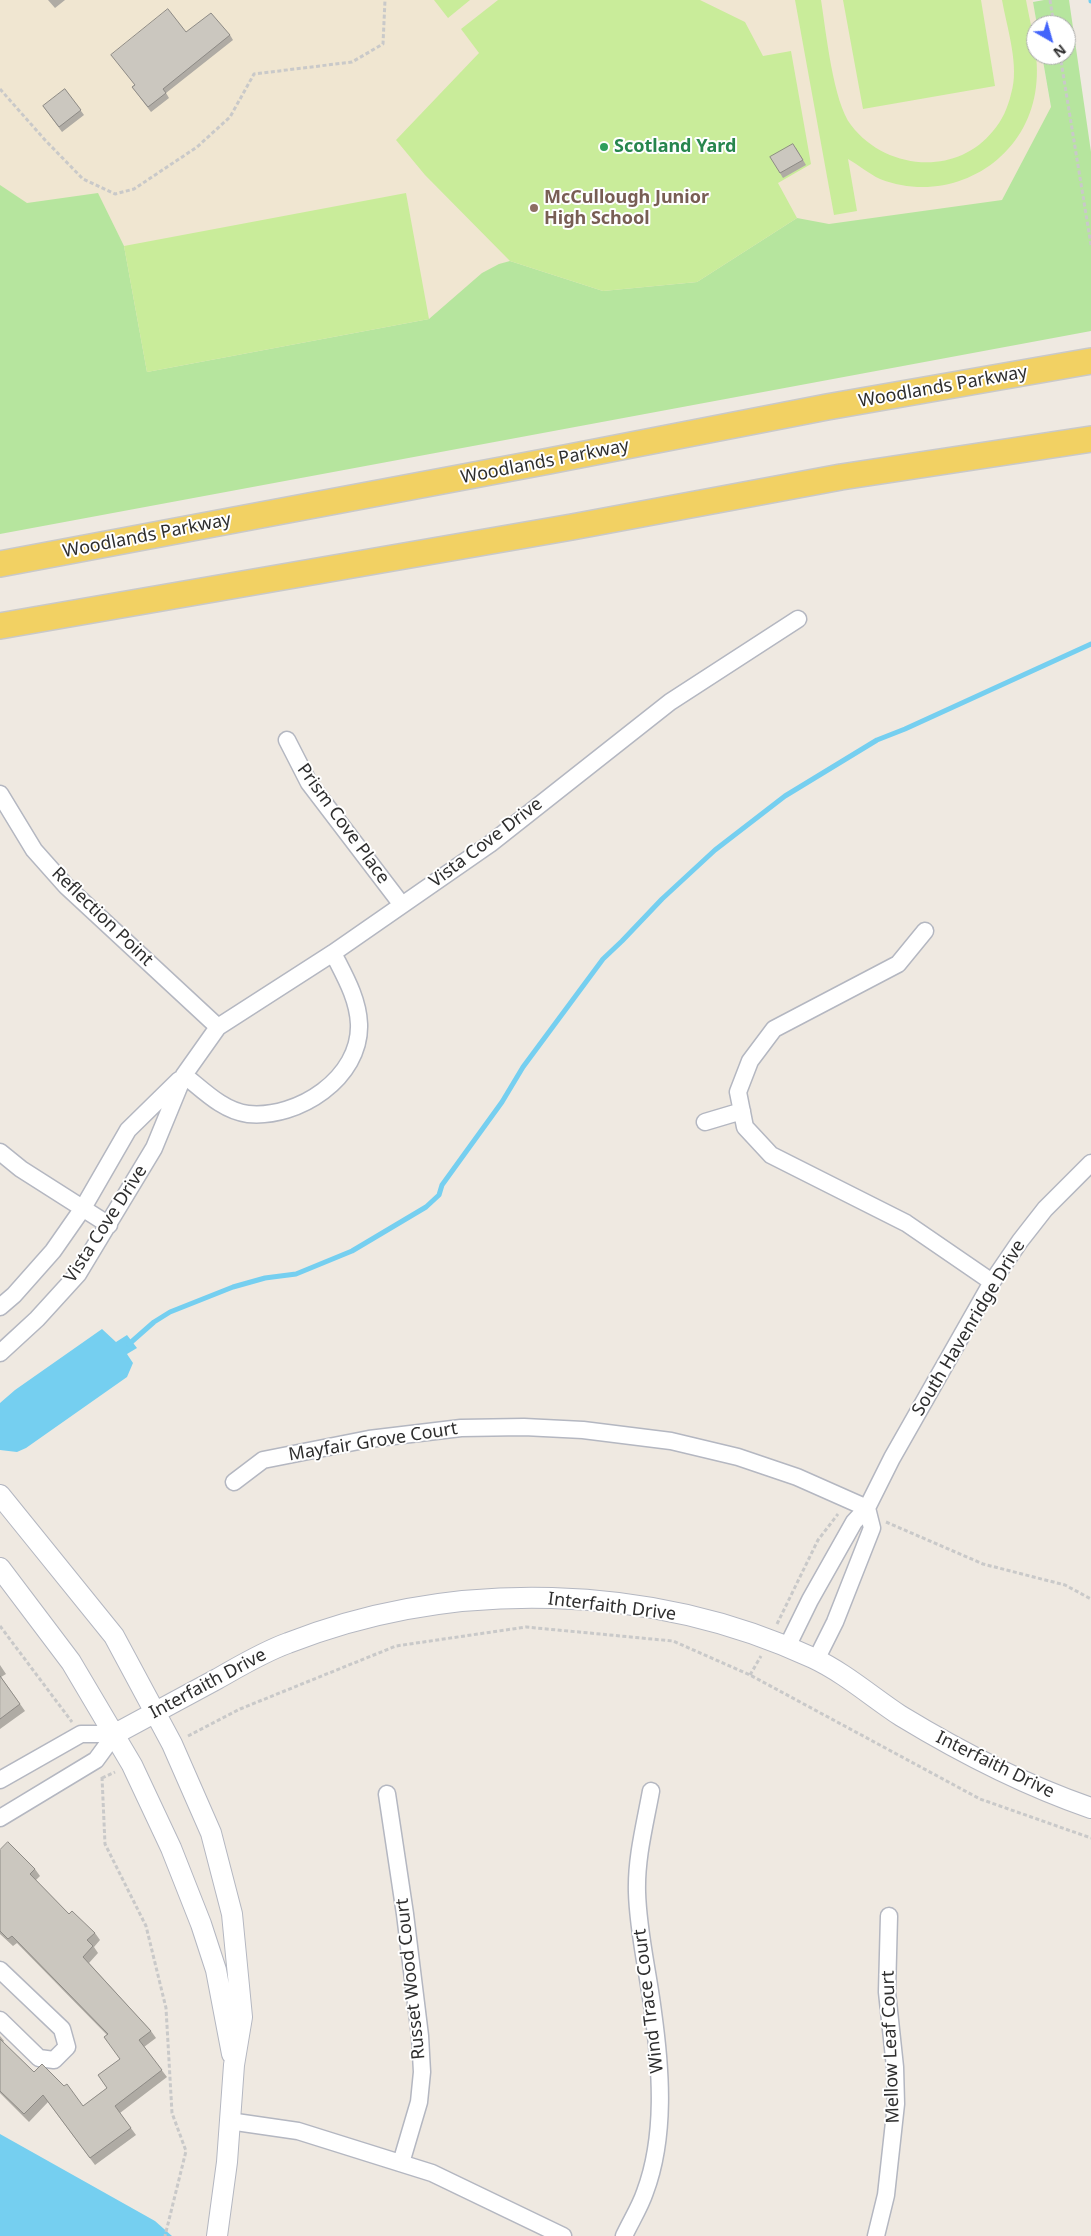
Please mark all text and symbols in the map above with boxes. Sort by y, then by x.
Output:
north arrow [1026,15,1076,65]
text: N [1050,40,1070,62]
place label: Scotland Yard [614,136,736,158]
marker: Scotland Yard [598,141,610,153]
place label: McCullough Junior High School [544,187,709,230]
marker: McCullough Junior High School [528,202,540,214]
street label: Woodlands Parkway [857,362,1029,412]
street label: Woodlands Parkway [459,435,631,489]
street label: Woodlands Parkway [61,509,233,563]
street label: Prism Cove Place [292,760,394,888]
street label: Vista Cove Drive [425,794,547,892]
street label: Reflection Point [47,863,157,971]
street label: Vista Cove Drive [60,1161,152,1287]
street label: South Havenridge Drive [908,1236,1030,1420]
street label: Mayfair Grove Court [287,1418,459,1466]
street label: Interfaith Drive [547,1588,677,1626]
street label: Interfaith Drive [146,1644,270,1724]
street label: Interfaith Drive [932,1727,1058,1803]
street label: Russet Wood Court [392,1897,430,2061]
street label: Wind Trace Court [629,1928,669,2074]
street label: Mellow Leaf Court [878,1970,904,2124]

